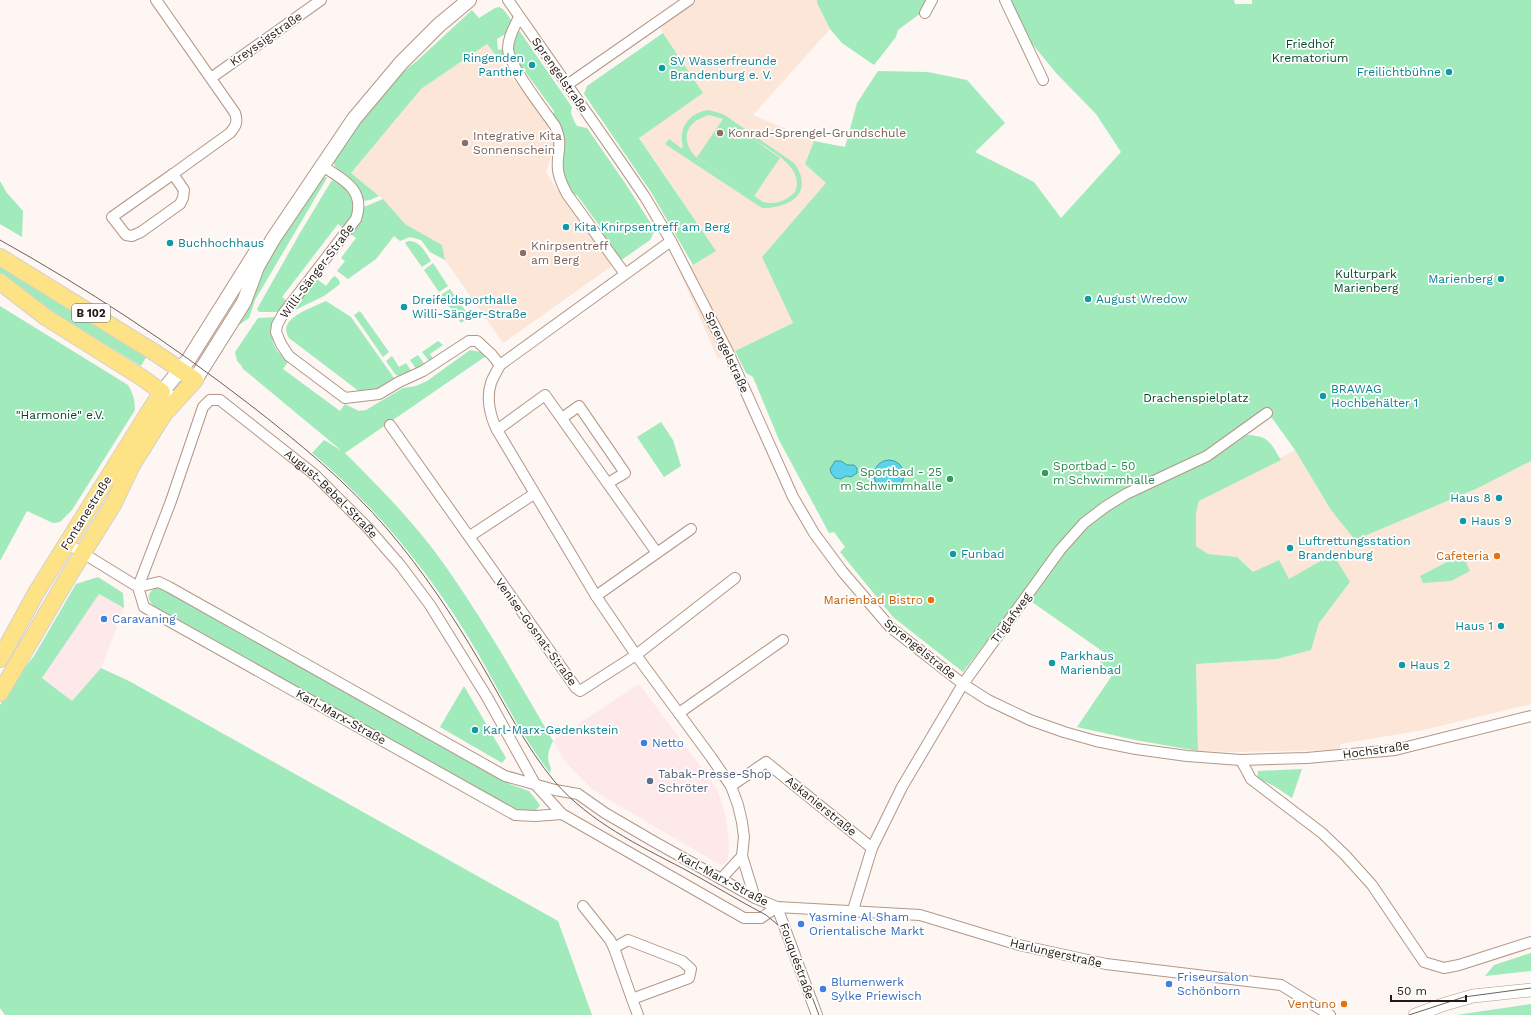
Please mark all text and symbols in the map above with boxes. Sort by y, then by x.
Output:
street label: Kreyssigstraße [227,9,305,69]
street label: Sprengelstraße [529,35,591,115]
park label: Friedhof Krematorium [1272,37,1348,65]
place label: Ringenden Panther [463,51,524,79]
place label: SV Wasserfreunde Brandenburg e. V. [670,54,777,82]
marker: Ringenden Panther [527,60,537,70]
marker: SV Wasserfreunde Brandenburg e. V. [657,63,667,73]
place label: Freilichtbühne [1357,65,1441,79]
marker: Freilichtbühne [1444,67,1454,77]
place label: Konrad-Sprengel-Grundschule [728,126,906,140]
marker: Konrad-Sprengel-Grundschule [715,128,725,138]
place label: Integrative Kita Sonnenschein [473,129,562,157]
marker: Integrative Kita Sonnenschein [460,138,470,148]
place label: Kita Knirpsentreff am Berg [574,220,731,234]
street label: Willi-Sänger-Straße [277,221,357,321]
marker: Kita Knirpsentreff am Berg [561,222,571,232]
place label: Buchhochhaus [178,236,264,250]
marker: Buchhochhaus [165,238,175,248]
place label: Knirpsentreff am Berg [531,239,609,267]
marker: Knirpsentreff am Berg [518,248,528,258]
park label: Kulturpark Marienberg [1334,267,1399,295]
place label: Marienberg [1428,272,1494,286]
marker: Marienberg [1496,274,1506,284]
place label: August Wredow [1096,292,1188,306]
place label: Dreifeldsporthalle Willi-Sänger-Straße [412,293,527,321]
marker: August Wredow [1083,294,1093,304]
marker: Dreifeldsporthalle Willi-Sänger-Straße [399,302,409,312]
road number: B 102 [72,304,110,322]
street label: Sprengelstraße [702,309,752,395]
place label: BRAWAG Hochbehälter 1 [1331,382,1418,410]
park label: Drachenspielplatz [1143,391,1249,405]
marker: BRAWAG Hochbehälter 1 [1318,391,1328,401]
park label: "Harmonie" e.V. [16,408,104,422]
street label: August-Bebel-Straße [282,447,381,541]
place label: Sportbad - 50 m Schwimmhalle [1053,459,1155,487]
place label: Sportbad - 25 m Schwimmhalle [840,465,942,493]
marker: Sportbad - 50 m Schwimmhalle [1040,468,1050,478]
street label: Fontanestraße [58,473,114,553]
marker: Sportbad - 25 m Schwimmhalle [945,474,955,484]
place label: Haus 8 [1450,491,1491,505]
marker: Haus 8 [1494,493,1504,503]
place label: Haus 9 [1471,514,1512,528]
marker: Haus 9 [1458,516,1468,526]
place label: Luftrettungsstation Brandenburg [1298,534,1411,562]
marker: Luftrettungsstation Brandenburg [1285,543,1295,553]
place label: Funbad [961,547,1005,561]
marker: Funbad [948,549,958,559]
place label: Cafeteria [1436,549,1489,563]
marker: Cafeteria [1492,551,1502,561]
street label: Venise-Gosnat-Straße [492,575,580,689]
street label: Triglafweg [988,589,1034,646]
place label: Marienbad Bistro [823,593,923,607]
marker: Marienbad Bistro [926,595,936,605]
place label: Caravaning [112,612,176,626]
marker: Caravaning [99,614,109,624]
street label: Sprengelstraße [881,616,959,682]
place label: Haus 1 [1455,619,1493,633]
marker: Haus 1 [1496,621,1506,631]
place label: Parkhaus Marienbad [1060,649,1121,677]
marker: Parkhaus Marienbad [1047,658,1057,668]
place label: Haus 2 [1410,658,1450,672]
marker: Haus 2 [1397,660,1407,670]
street label: Karl-Marx-Straße [294,686,389,748]
place label: Karl-Marx-Gedenkstein [483,723,619,737]
marker: Karl-Marx-Gedenkstein [470,725,480,735]
place label: Netto [652,736,684,750]
marker: Netto [639,738,649,748]
street label: Hochstraße [1342,738,1410,762]
place label: Tabak-Presse-Shop Schröter [658,767,772,795]
street label: Askanierstraße [783,773,859,839]
marker: Tabak-Presse-Shop Schröter [645,776,655,786]
street label: Karl-Marx-Straße [675,849,771,909]
place label: Yasmine Al Sham Orientalische Markt [809,910,924,938]
marker: Yasmine Al Sham Orientalische Markt [796,919,806,929]
street label: Fouquéstraße [777,921,817,1001]
street label: Harlungerstraße [1009,936,1103,970]
place label: Friseursalon Schönborn [1177,970,1249,998]
place label: Blumenwerk Sylke Priewisch [831,975,922,1003]
scale bar [1391,977,1466,1003]
marker: Friseursalon Schönborn [1164,979,1174,989]
marker: Blumenwerk Sylke Priewisch [818,984,828,994]
text: 50 m [1397,984,1427,998]
place label: Ventuno [1287,997,1336,1011]
marker: Ventuno [1339,999,1349,1009]

